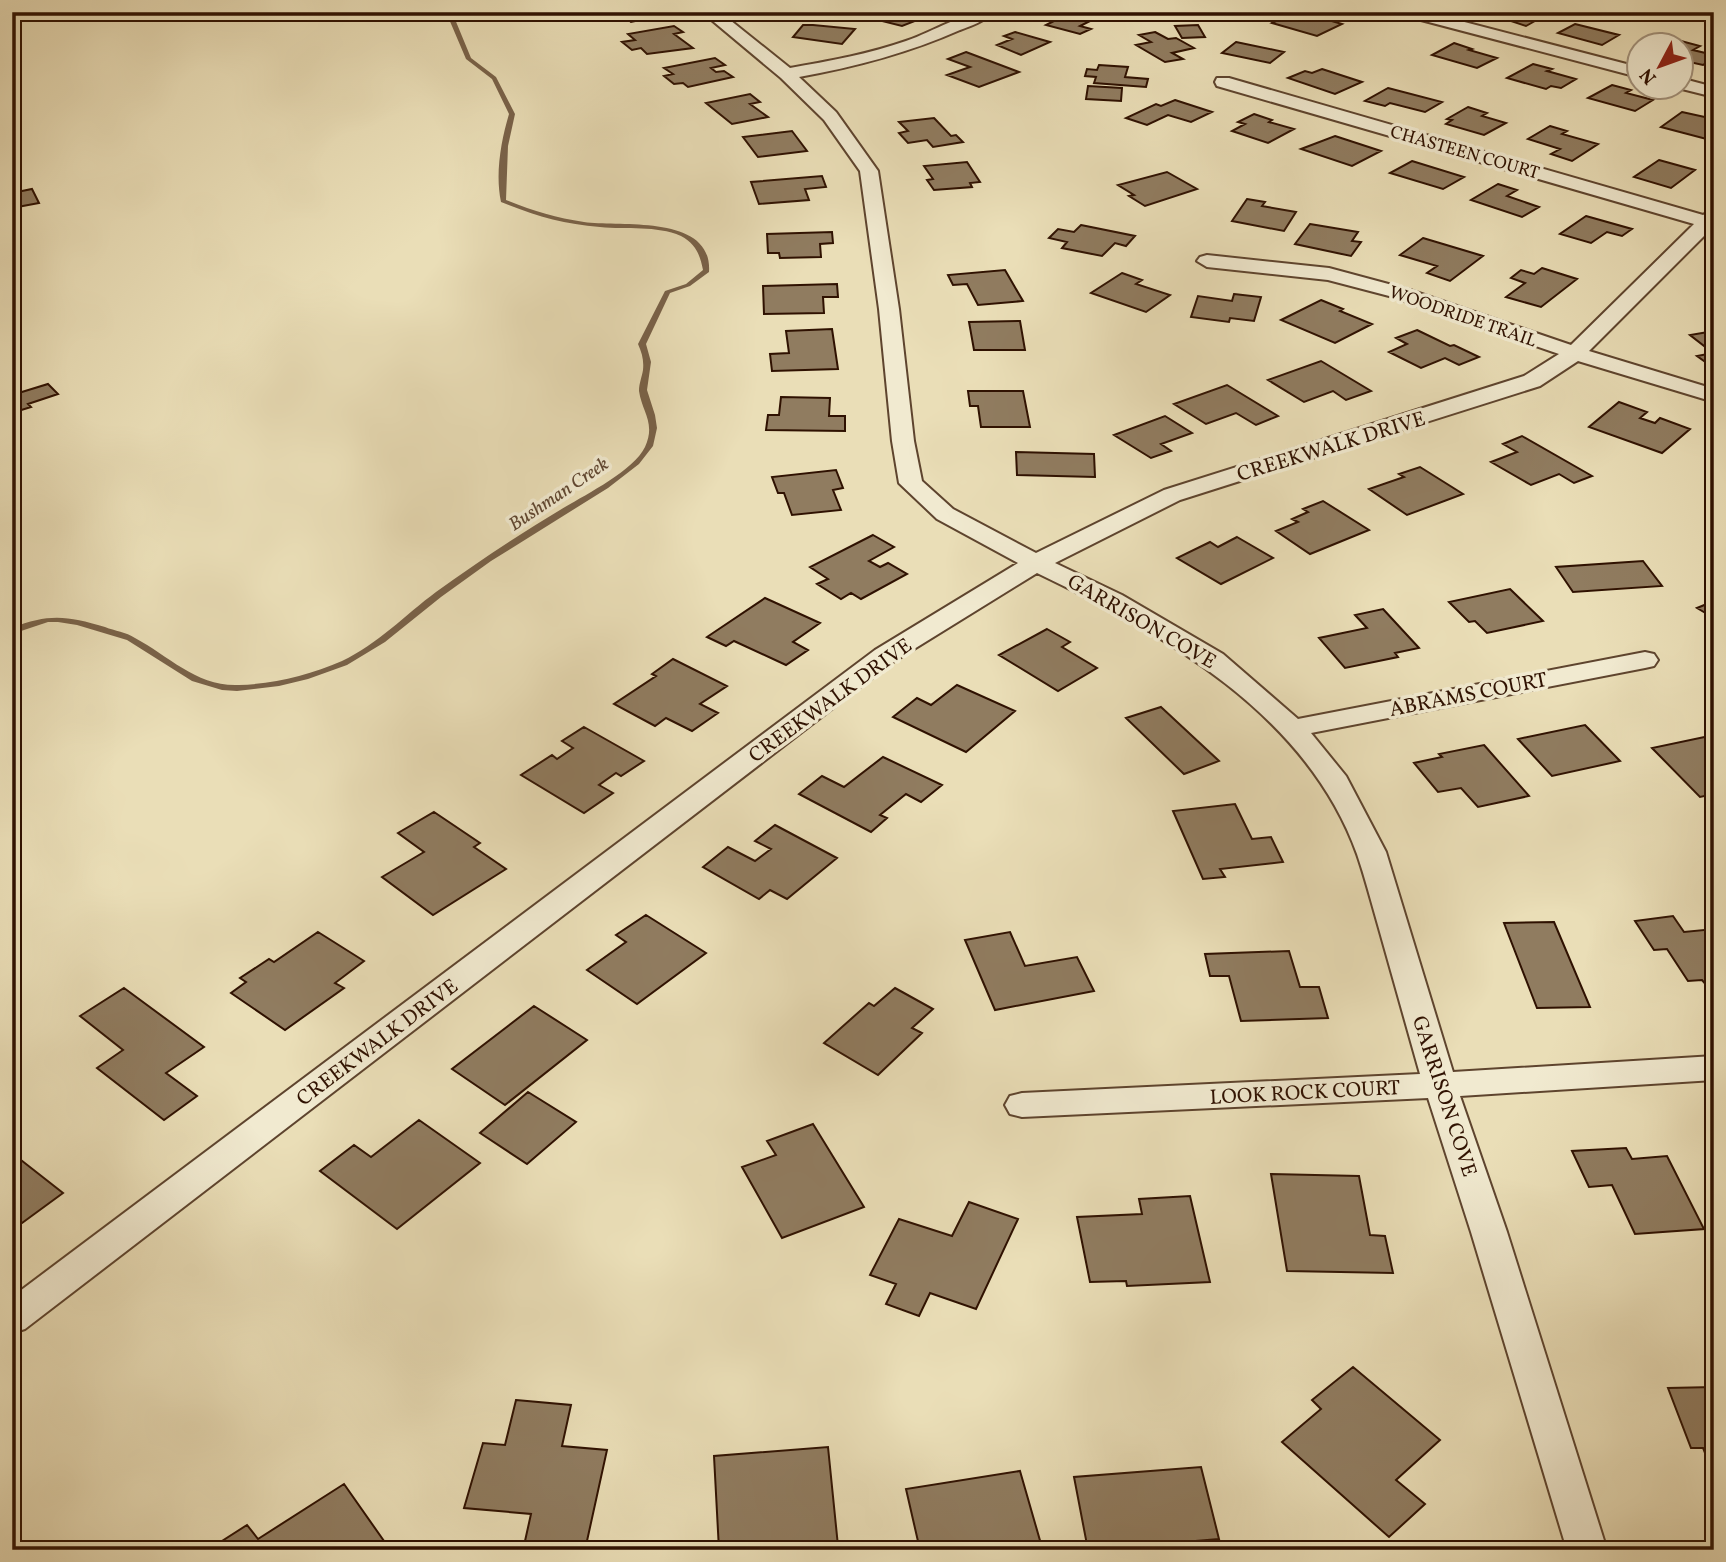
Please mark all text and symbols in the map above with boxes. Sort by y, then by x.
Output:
north arrow [1624,32,1694,102]
text: N [1634,62,1663,90]
street label: CHASTEEN COURT [1387,120,1543,187]
street label: WOODRIDE TRAIL [1385,280,1540,354]
street label: CREEKWALK DRIVE [1234,405,1429,490]
water label: Bushman Creek [504,451,614,538]
street label: GARRISON COVE [1061,568,1221,677]
street label: CREEKWALK DRIVE [743,632,919,770]
street label: ABRAMS COURT [1387,666,1550,725]
street label: CREEKWALK DRIVE [291,973,465,1114]
street label: GARRISON COVE [1404,1012,1483,1181]
street label: LOOK ROCK COURT [1209,1074,1401,1113]

